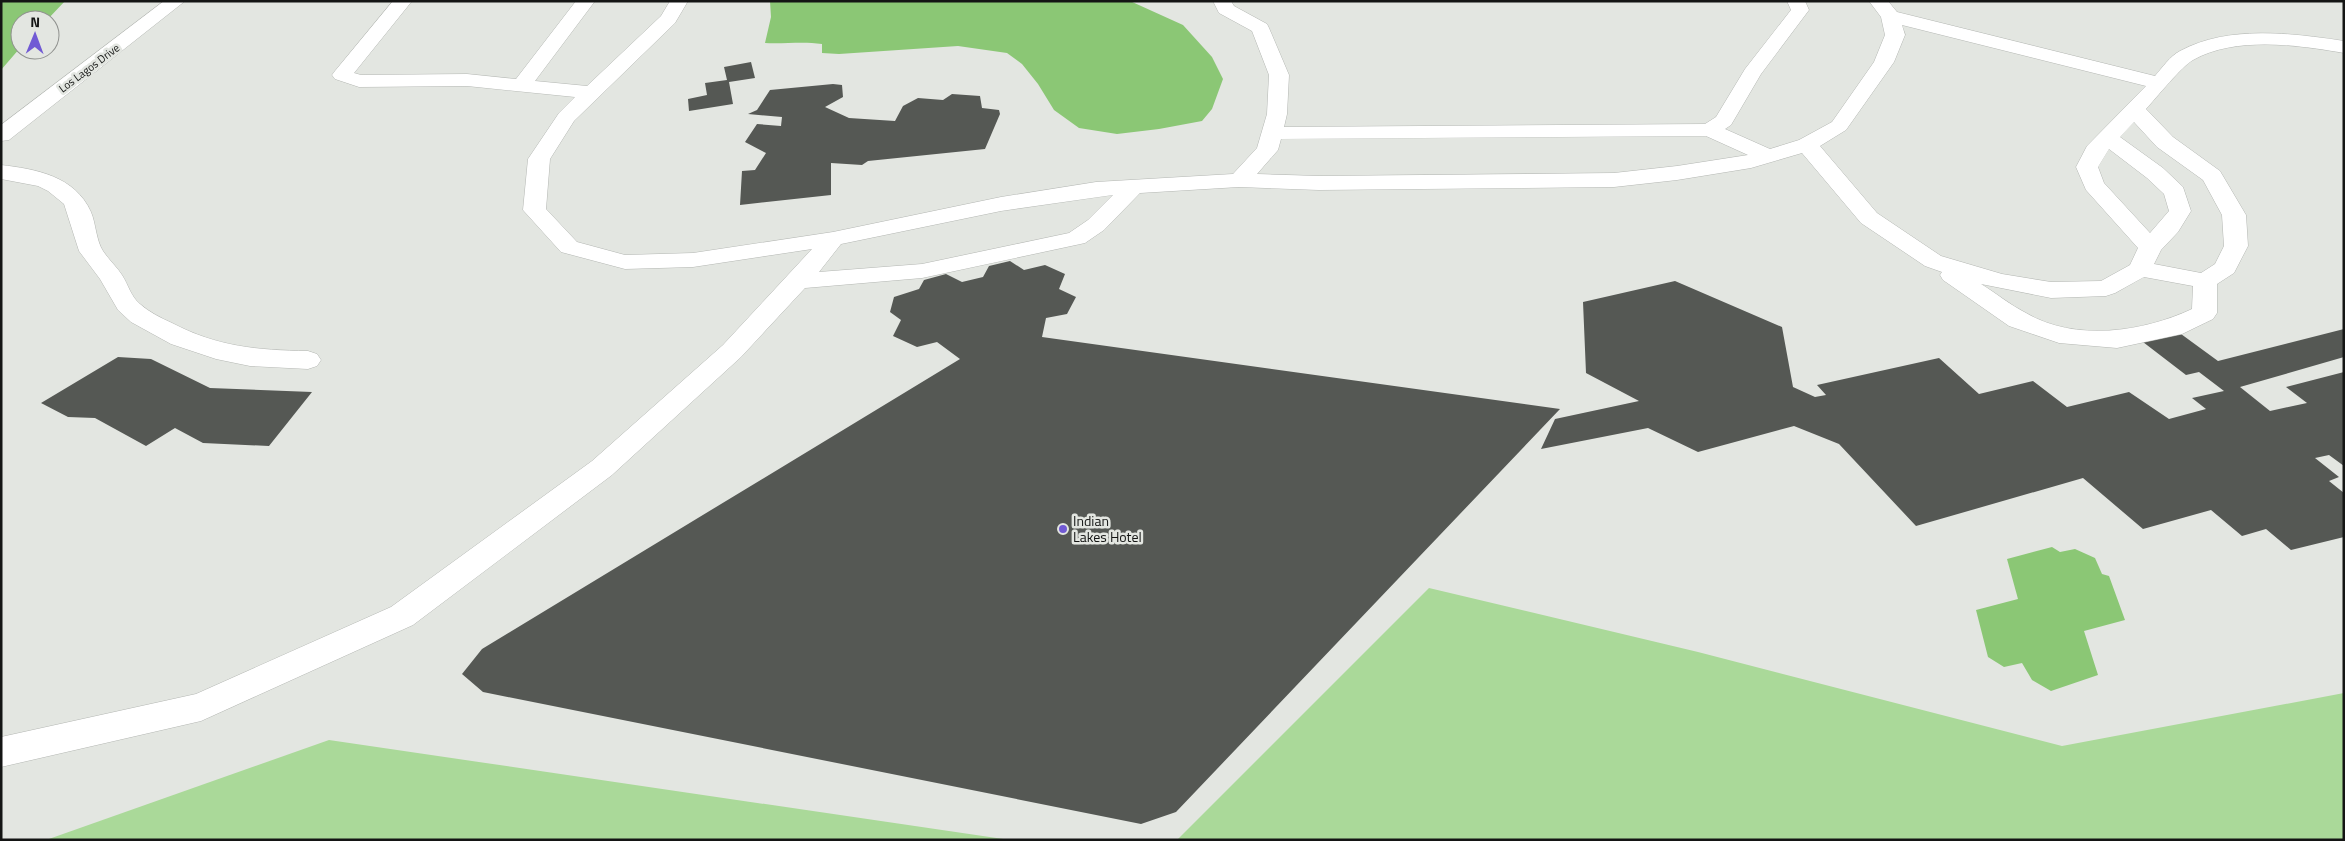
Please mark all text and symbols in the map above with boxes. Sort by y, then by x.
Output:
north arrow [10,10,60,60]
text: N [30,11,40,32]
street label: Los Lagos Drive [55,40,123,96]
place label: Indian Lakes Hotel [1073,510,1142,547]
marker: Indian Lakes Hotel [1057,523,1069,535]

